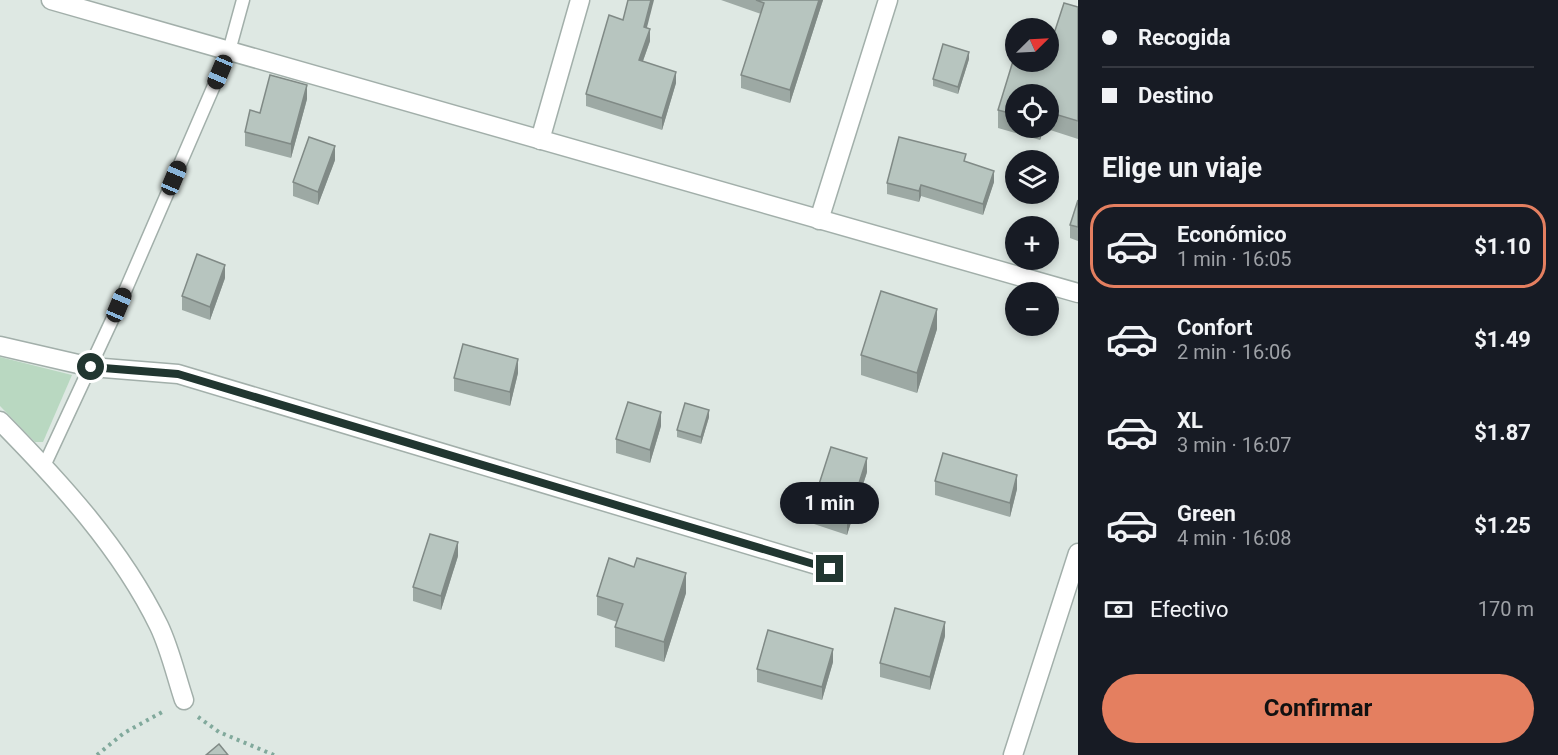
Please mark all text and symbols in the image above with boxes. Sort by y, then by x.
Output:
north arrow [1005,18,1059,72]
map controls [1005,18,1059,336]
text: Recogida [1138,25,1230,50]
car [205,52,235,92]
text: Destino [1138,83,1214,108]
button: locate [1005,84,1059,138]
button: layers [1005,150,1059,204]
text: Elige un viaje [1102,152,1262,184]
car [159,158,189,198]
button: + [1005,216,1059,270]
icon: car [1105,219,1159,273]
text: Económico [1177,222,1287,247]
text: $1.10 [1474,234,1531,259]
text: 1 min · 16:05 [1177,247,1292,271]
button: − [1005,282,1059,336]
car [104,285,134,325]
icon: car [1105,312,1159,366]
text: Confort [1177,315,1252,340]
text: $1.49 [1474,327,1531,352]
text: 2 min · 16:06 [1177,340,1292,364]
route start [77,353,104,380]
icon: car [1105,405,1159,459]
text: XL [1177,408,1203,433]
text: $1.87 [1474,420,1531,445]
text: 3 min · 16:07 [1177,433,1292,457]
callout: 1 min [780,482,880,524]
text: 1 min [804,491,855,515]
icon: car [1105,498,1159,552]
text: Green [1177,501,1236,526]
text: $1.25 [1474,513,1531,538]
text: 4 min · 16:08 [1177,526,1292,550]
route end [816,555,843,582]
icon: cash [1102,593,1135,626]
text: Efectivo [1150,597,1228,622]
text: 170 m [1478,597,1534,621]
button: Confirmar [1102,674,1534,743]

